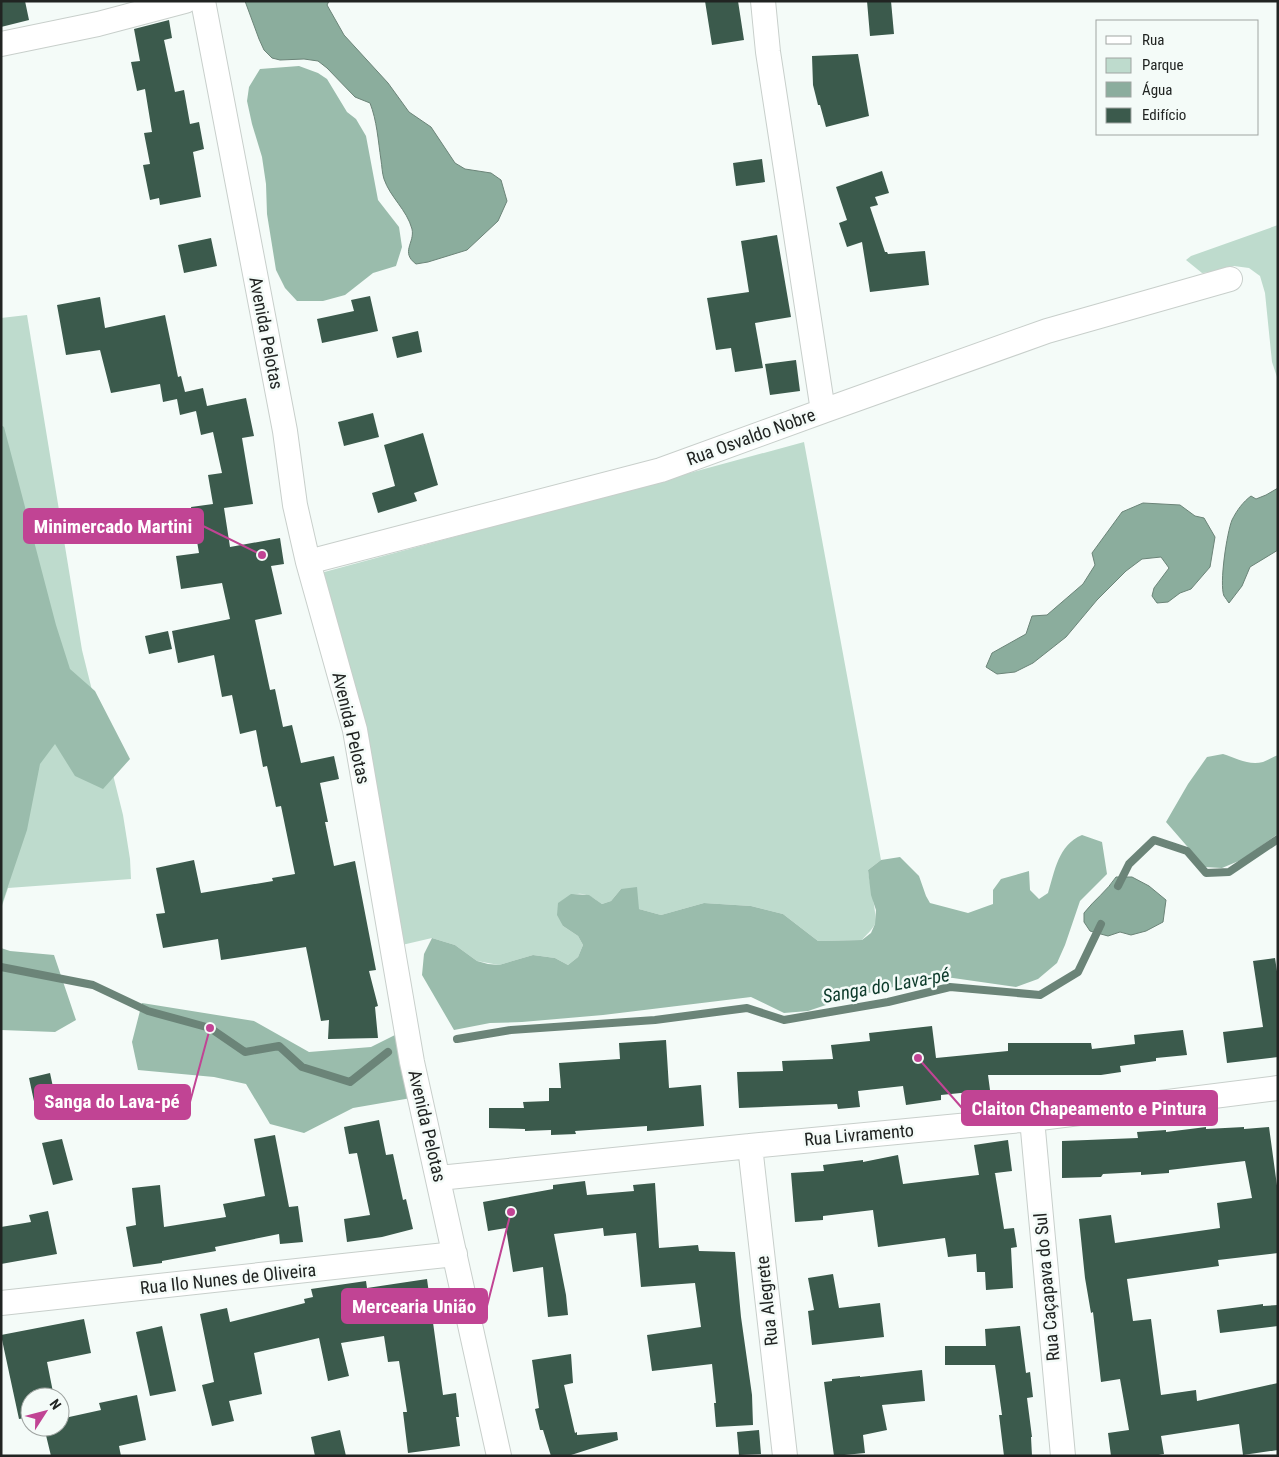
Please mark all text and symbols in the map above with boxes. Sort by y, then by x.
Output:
legend [1096,20,1259,135]
text: Rua [1142,31,1164,49]
text: Parque [1142,56,1184,74]
text: Água [1142,81,1172,99]
text: Edifício [1142,106,1186,124]
street label: Avenida Pelotas [245,275,288,391]
street label: Rua Osvaldo Nobre [684,404,818,470]
callout: Minimercado Martini [24,509,203,543]
text: Minimercado Martini [34,515,192,538]
street label: Avenida Pelotas [328,670,375,786]
water label: Sanga do Lava-pé [821,963,952,1008]
street label: Avenida Pelotas [404,1068,451,1184]
callout: Sanga do Lava-pé [35,1085,190,1119]
text: Sanga do Lava-pé [44,1090,180,1113]
callout: Claiton Chapeamento e Pintura [962,1091,1217,1125]
text: Claiton Chapeamento e Pintura [971,1097,1207,1120]
street label: Rua Livramento [803,1119,915,1150]
street label: Rua Caçapava do Sul [1030,1212,1063,1362]
street label: Rua Alegrete [751,1255,782,1347]
street label: Rua Ilo Nunes de Oliveira [139,1259,317,1298]
callout: Mercearia União [342,1289,487,1323]
text: Mercearia União [352,1295,476,1318]
north arrow [20,1387,70,1437]
text: N [47,1396,65,1413]

